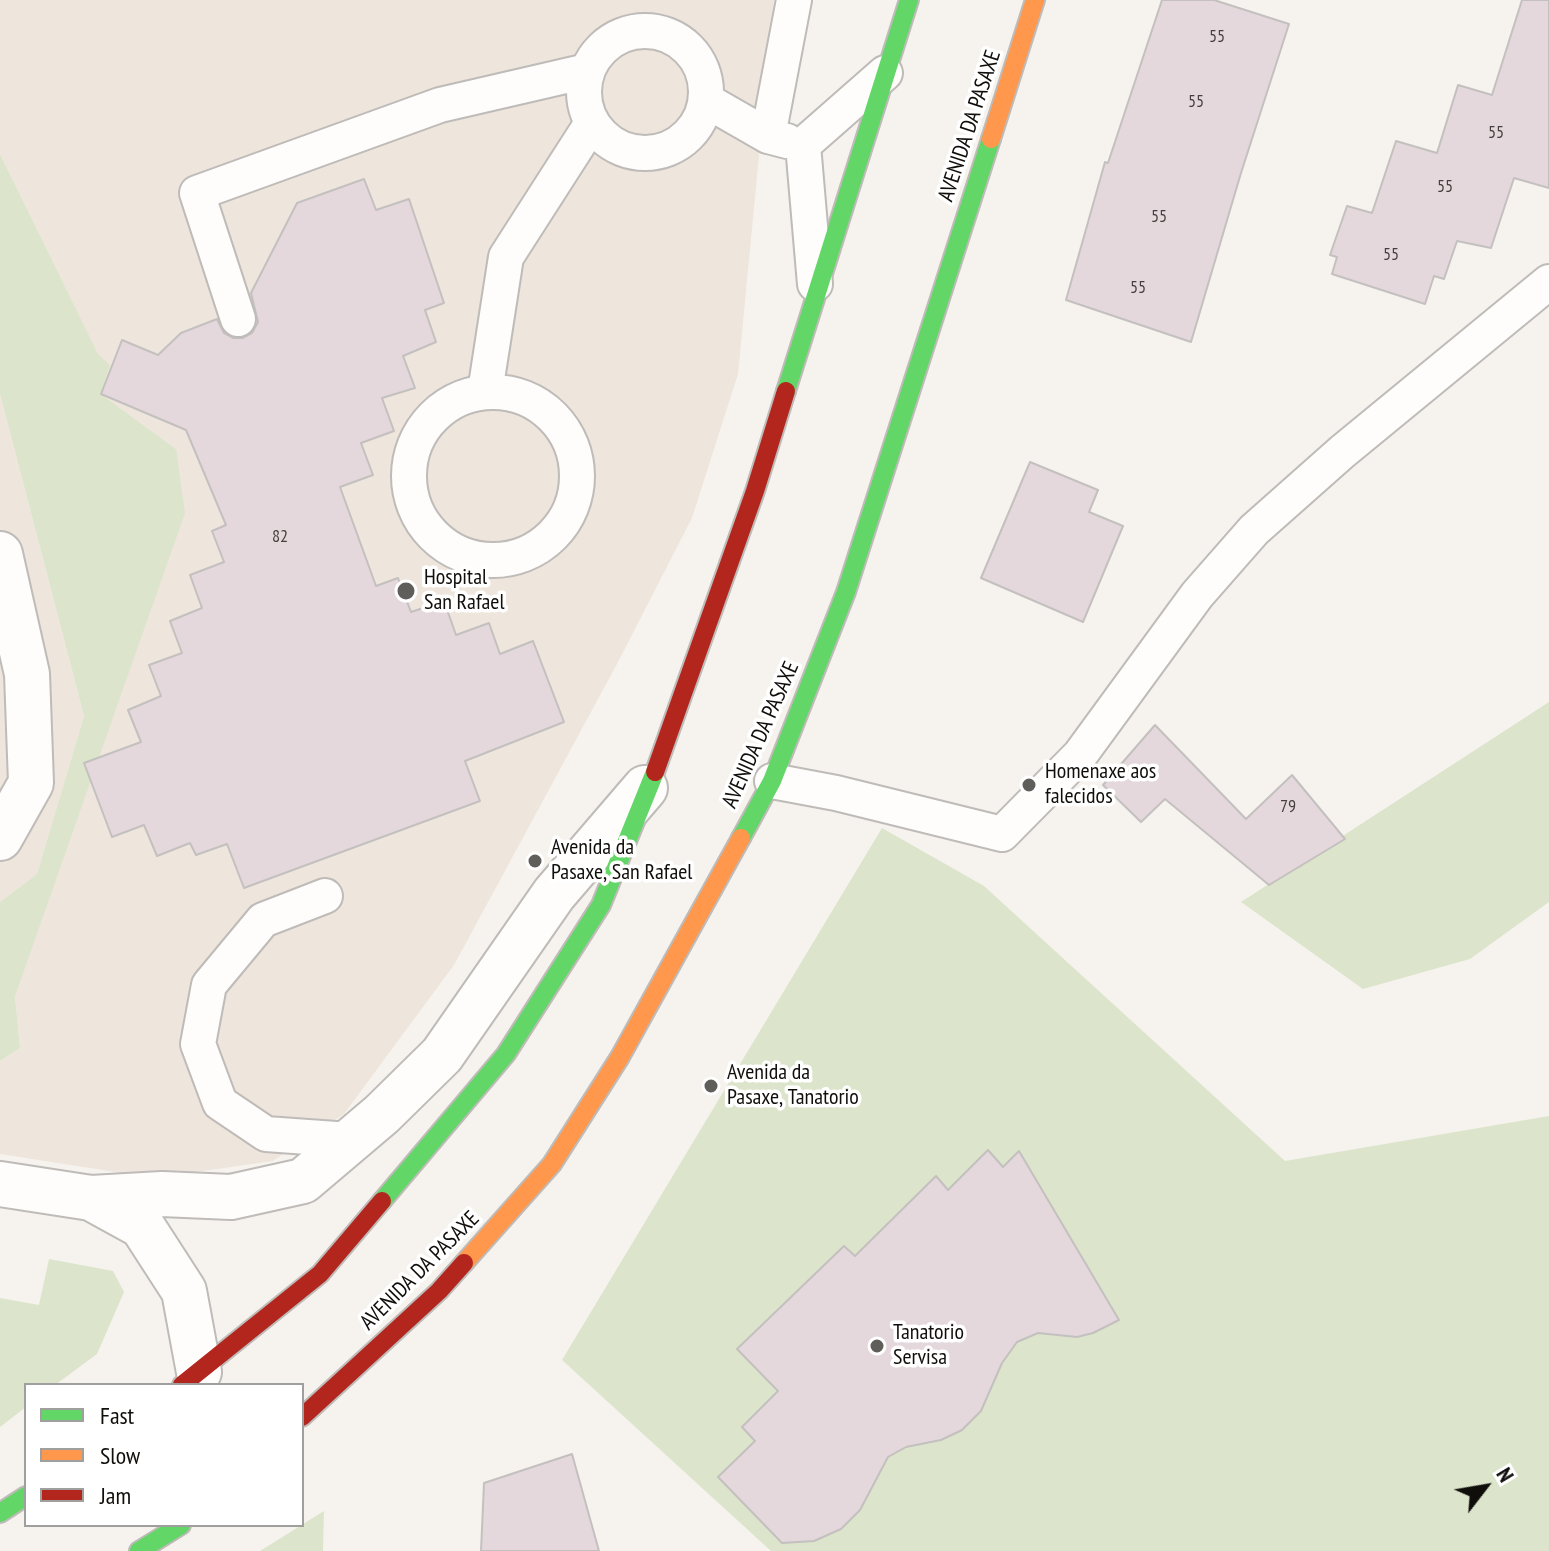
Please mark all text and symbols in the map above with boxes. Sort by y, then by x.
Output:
house number: 55 [1209,26,1225,48]
street label: AVENIDA DA PASAXE [933,47,1007,205]
house number: 55 [1188,91,1204,113]
house number: 55 [1488,122,1504,144]
house number: 55 [1437,176,1453,198]
house number: 55 [1151,206,1167,228]
house number: 55 [1383,244,1399,266]
house number: 55 [1130,277,1146,299]
house number: 82 [272,526,288,548]
place label: Hospital San Rafael [424,565,505,616]
marker: Hospital San Rafael [395,580,417,602]
street label: AVENIDA DA PASAXE [717,658,805,812]
place label: Homenaxe aos falecidos [1045,759,1156,810]
marker: Homenaxe aos falecidos [1020,776,1038,794]
house number: 79 [1280,796,1296,818]
place label: Avenida da Pasaxe, San Rafael [551,835,692,886]
marker: Avenida da Pasaxe, San Rafael [526,852,544,870]
place label: Avenida da Pasaxe, Tanatorio [727,1060,859,1112]
marker: Avenida da Pasaxe, Tanatorio [702,1077,720,1095]
street label: AVENIDA DA PASAXE [355,1206,485,1336]
place label: Tanatorio Servisa [893,1320,964,1372]
marker: Tanatorio Servisa [868,1337,886,1355]
legend [24,1383,304,1527]
text: Fast [100,1400,134,1431]
text: Slow [100,1440,140,1471]
north arrow [1445,1447,1525,1527]
text: N [1491,1462,1521,1487]
text: Jam [100,1480,131,1511]

